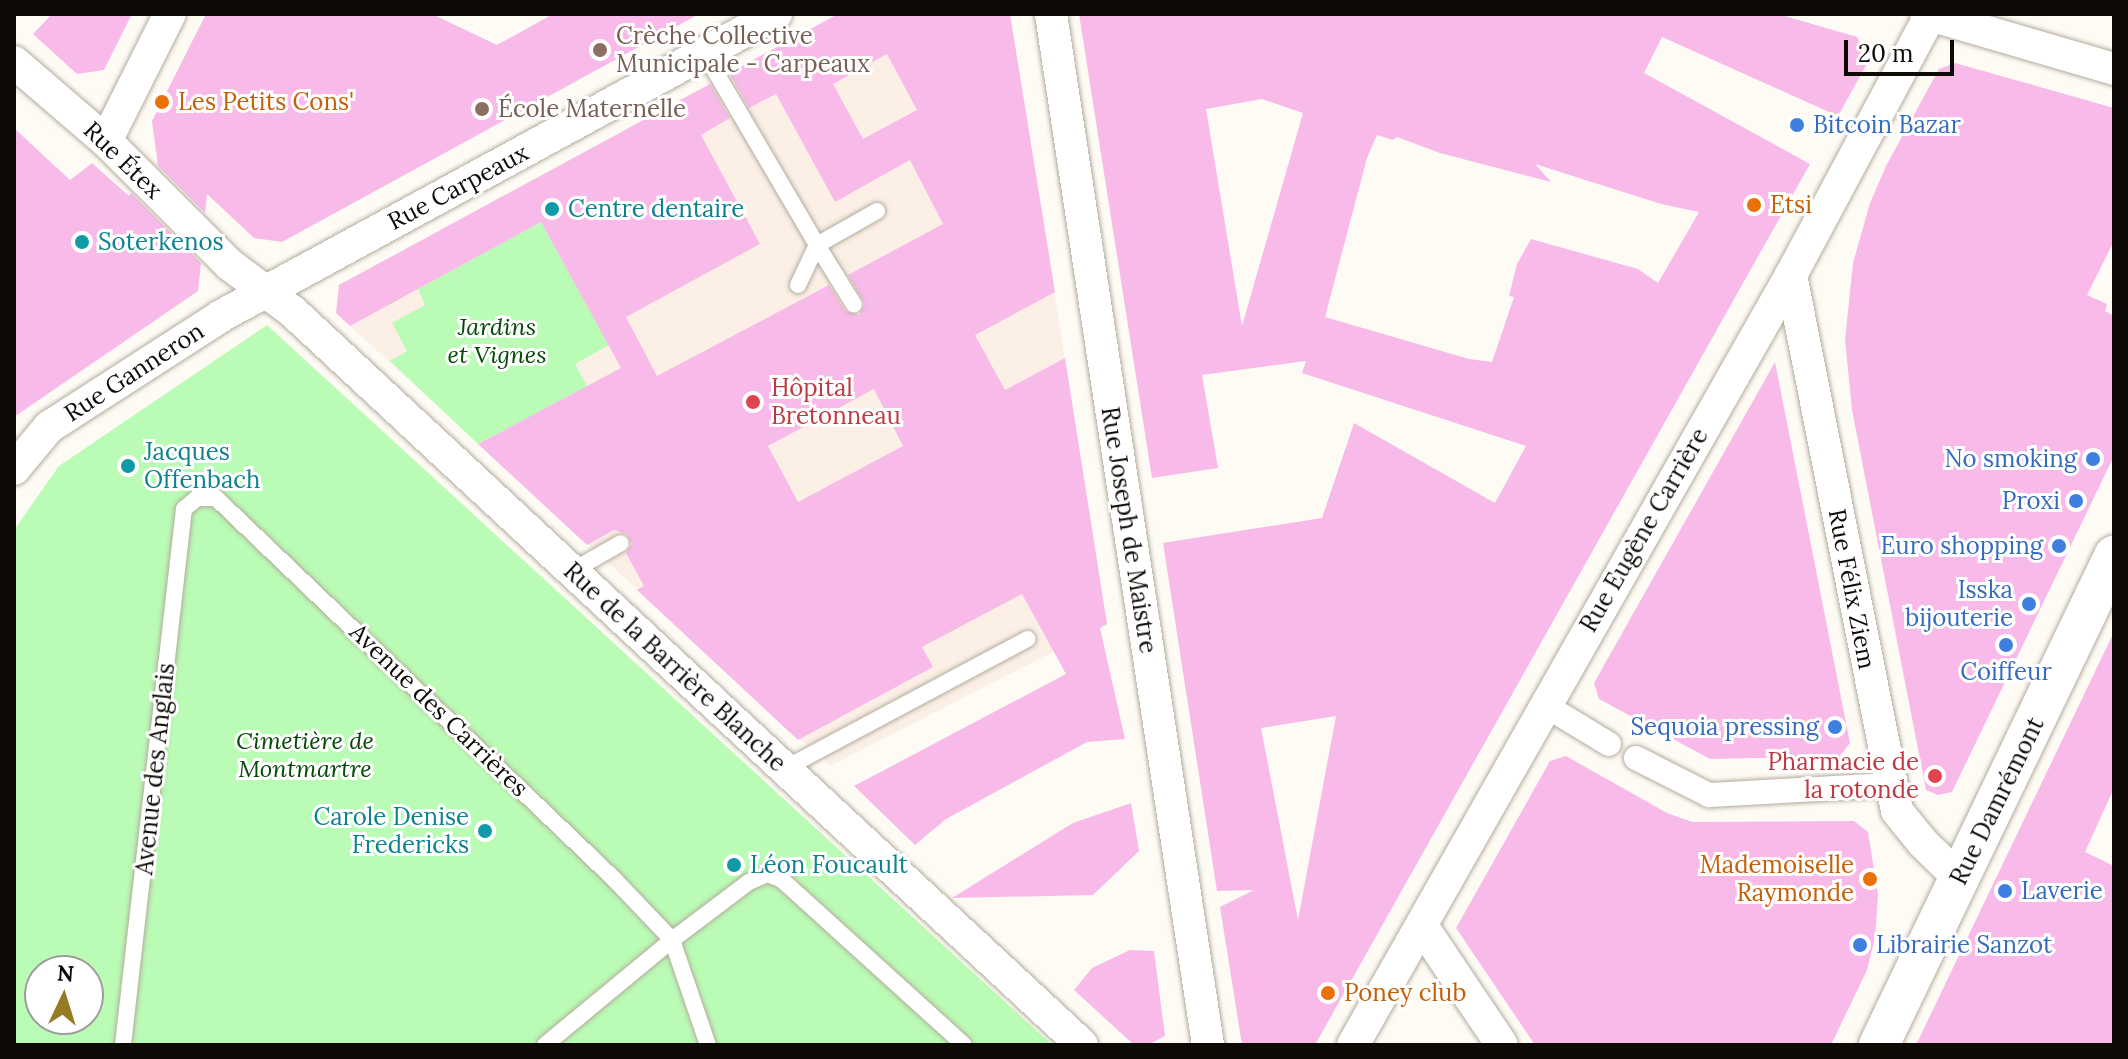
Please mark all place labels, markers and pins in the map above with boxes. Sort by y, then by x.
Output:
place label: Crèche Collective Municipale - Carpeaux [616,22,870,78]
marker: Crèche Collective Municipale - Carpeaux [591,41,609,59]
place label: Les Petits Cons' [178,88,354,116]
marker: Les Petits Cons' [153,93,171,111]
place label: École Maternelle [498,95,686,123]
marker: École Maternelle [473,100,491,118]
place label: Bitcoin Bazar [1813,111,1961,139]
marker: Bitcoin Bazar [1788,116,1806,134]
place label: Etsi [1770,191,1812,219]
place label: Centre dentaire [568,195,744,223]
marker: Etsi [1745,196,1763,214]
marker: Centre dentaire [543,200,561,218]
place label: Soterkenos [98,228,224,256]
marker: Soterkenos [73,233,91,251]
place label: Hôpital Bretonneau [771,374,901,430]
marker: Hôpital Bretonneau [742,391,764,413]
place label: Jacques Offenbach [144,438,260,494]
place label: No smoking [1945,445,2077,473]
marker: No smoking [2084,450,2102,468]
marker: Jacques Offenbach [119,457,137,475]
place label: Proxi [2002,487,2060,515]
marker: Proxi [2067,492,2085,510]
place label: Euro shopping [1881,532,2043,560]
marker: Euro shopping [2050,537,2068,555]
place label: Isska bijouterie [1905,576,2013,632]
marker: Isska bijouterie [2020,595,2038,613]
marker: Coiffeur [1997,636,2015,654]
place label: Coiffeur [1960,658,2052,686]
place label: Sequoia pressing [1631,713,1819,741]
marker: Sequoia pressing [1826,718,1844,736]
place label: Pharmacie de la rotonde [1767,748,1919,804]
marker: Pharmacie de la rotonde [1926,767,1944,785]
place label: Carole Denise Fredericks [313,803,469,859]
marker: Carole Denise Fredericks [476,822,494,840]
place label: Léon Foucault [750,851,908,879]
place label: Mademoiselle Raymonde [1700,851,1854,907]
marker: Léon Foucault [725,856,743,874]
marker: Mademoiselle Raymonde [1861,870,1879,888]
place label: Laverie [2021,877,2103,905]
marker: Laverie [1996,882,2014,900]
place label: Librairie Sanzot [1876,931,2052,959]
marker: Librairie Sanzot [1851,936,1869,954]
place label: Poney club [1344,979,1466,1007]
marker: Poney club [1319,984,1337,1002]

